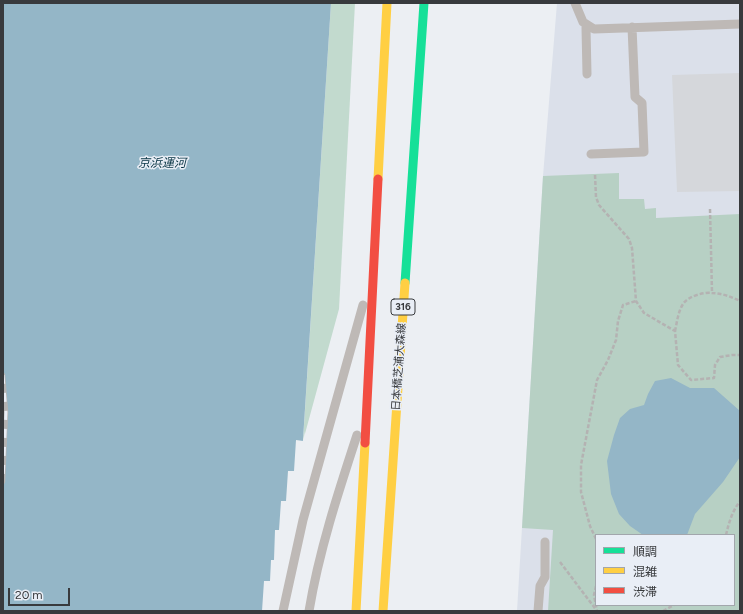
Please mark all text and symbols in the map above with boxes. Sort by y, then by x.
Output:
water label: 京浜運河 [138,156,186,170]
road number: 316 [391,299,415,315]
street label: 日本橋芝浦大森線 [389,323,409,411]
legend [595,534,735,606]
text: 順調 [633,545,657,559]
text: 混雑 [633,565,657,579]
scale bar [10,580,72,606]
text: 渋滞 [633,585,657,599]
text: 20 m [15,588,43,602]

